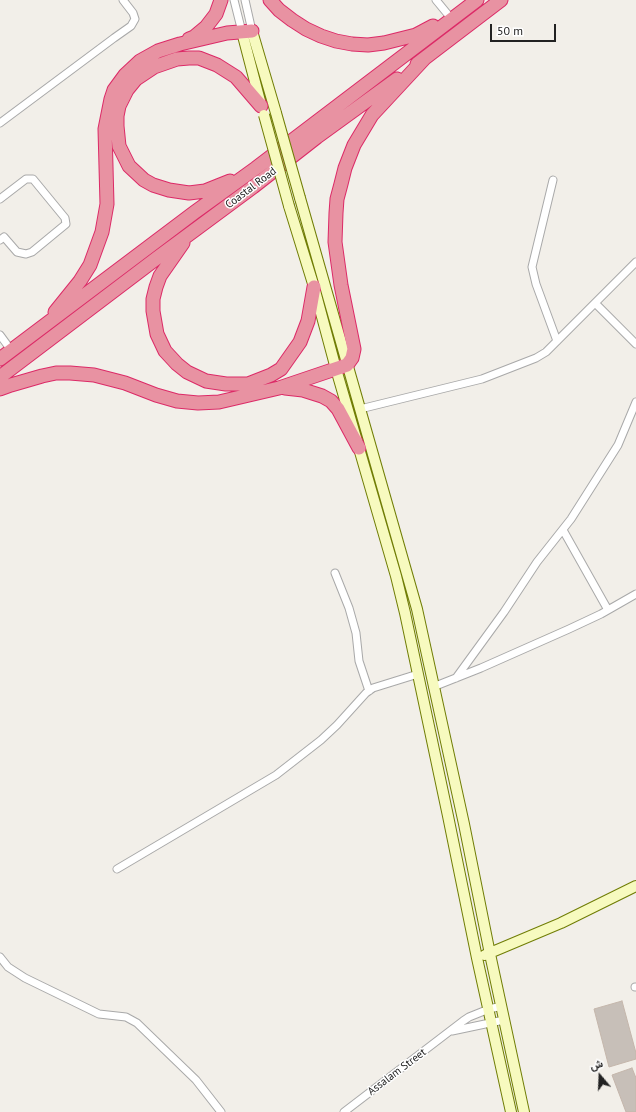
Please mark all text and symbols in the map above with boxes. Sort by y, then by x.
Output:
scale bar [492,16,558,42]
text: 50 m [497,23,523,38]
street label: Coastal Road [223,165,279,211]
street label: Assalam Street [365,1046,429,1098]
north arrow [580,1056,620,1096]
text: ش [588,1056,605,1073]

